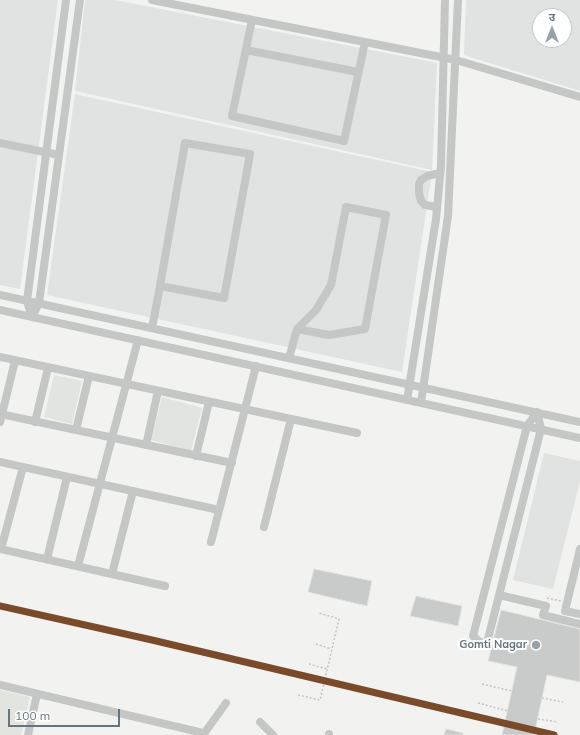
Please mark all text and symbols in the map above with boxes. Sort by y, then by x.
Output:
north arrow [532,8,572,48]
text: उ [549,10,555,24]
place label: Gomti Nagar [459,638,527,652]
marker: Gomti Nagar [530,639,542,651]
scale bar [10,701,122,727]
text: 100 m [15,708,50,723]

